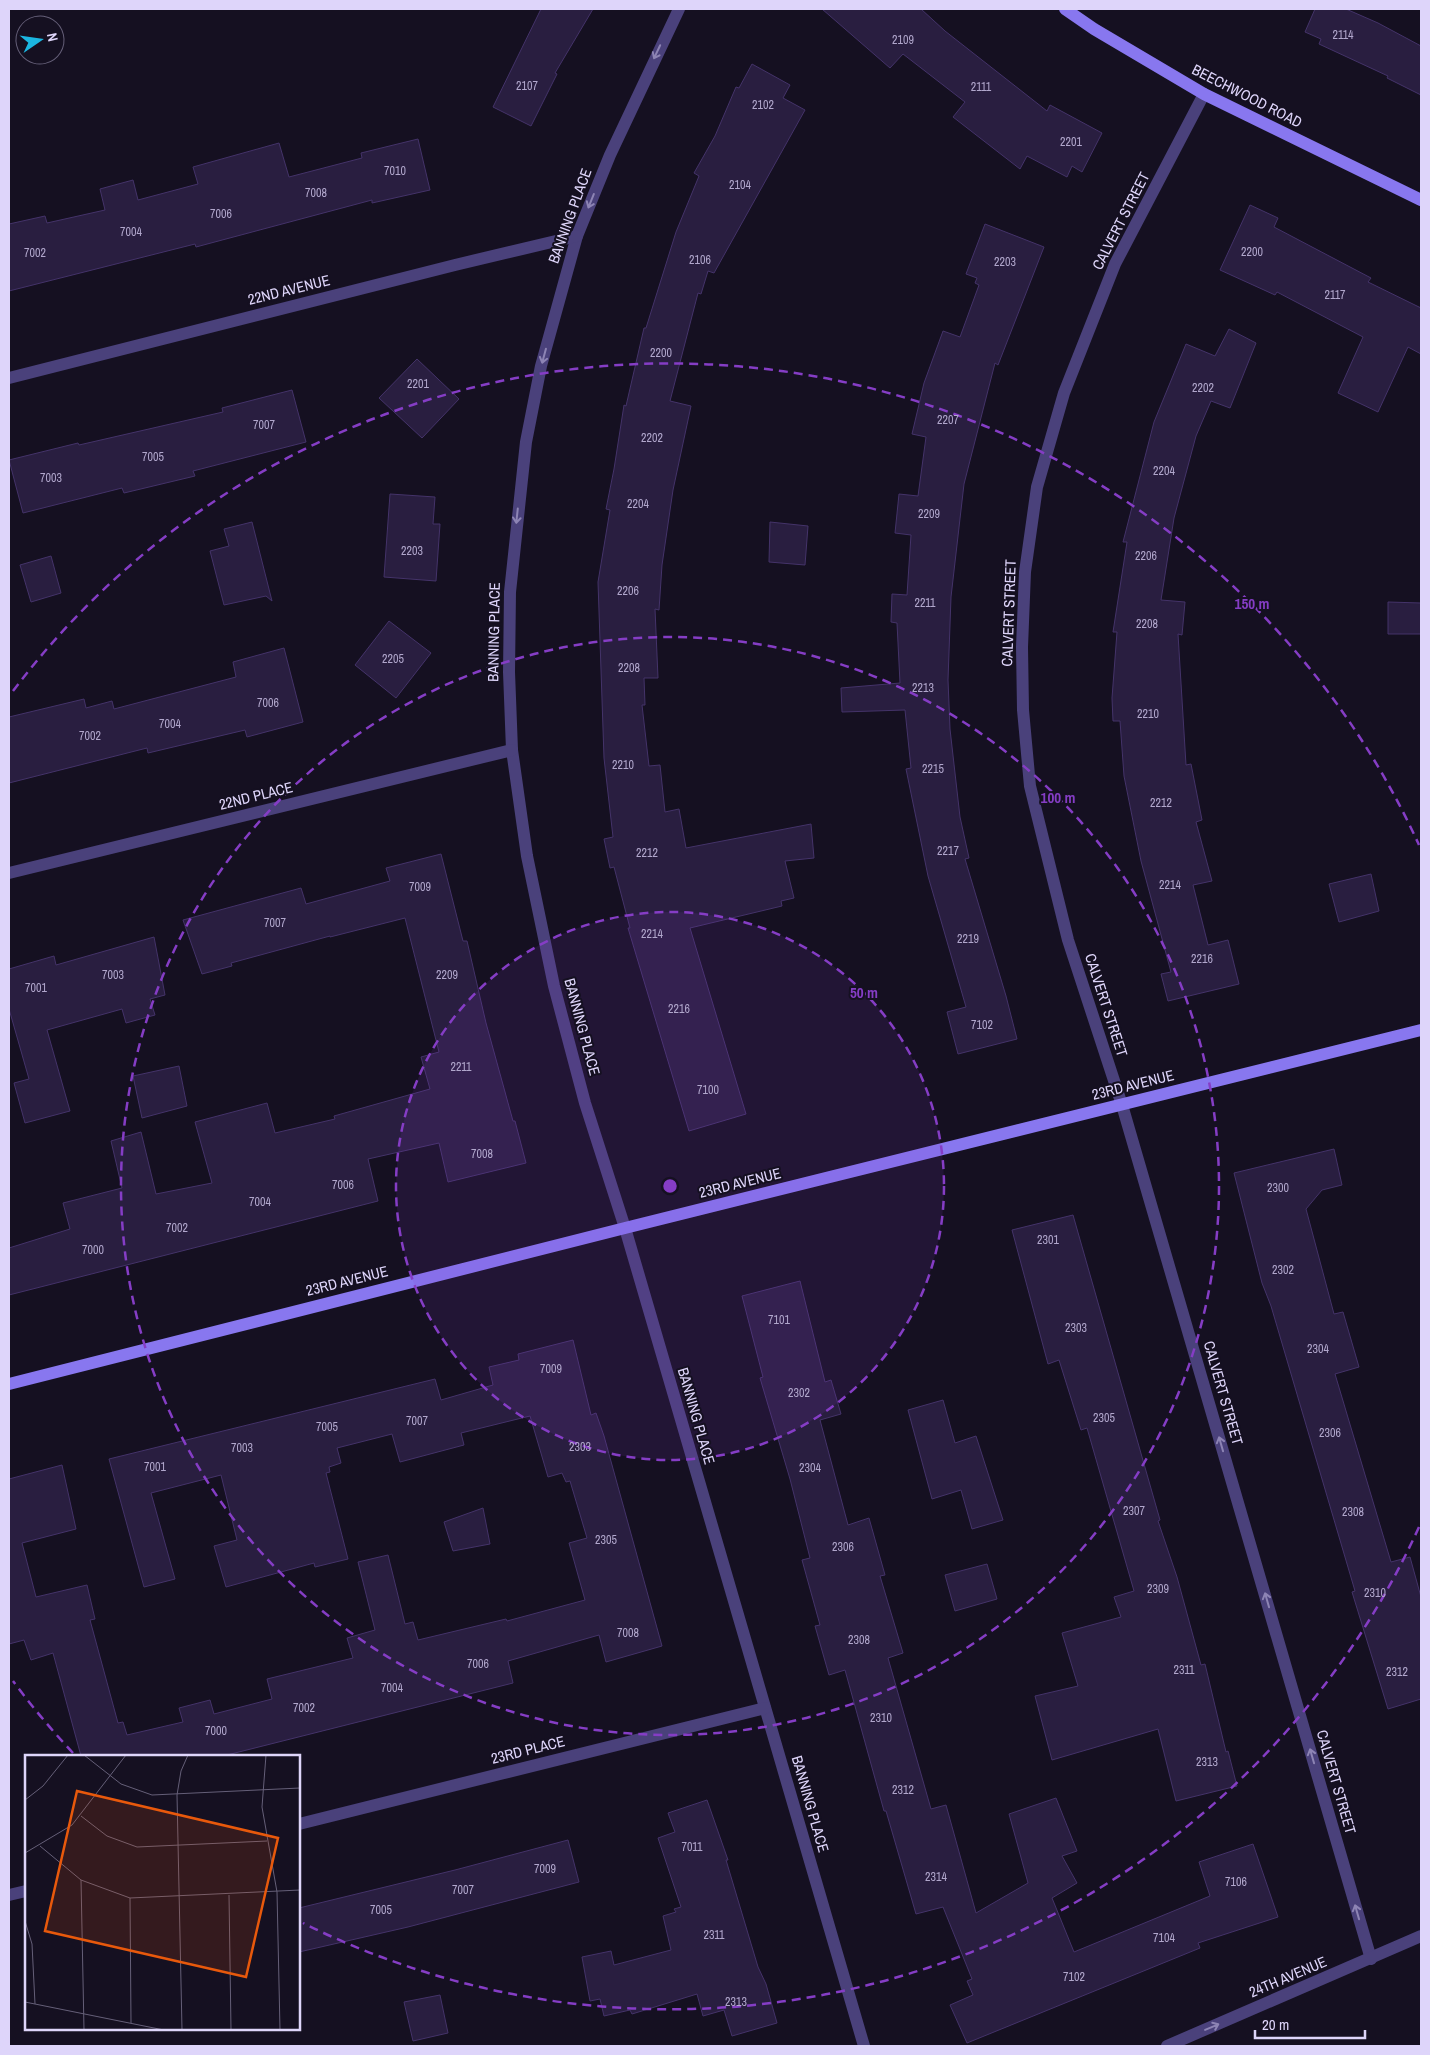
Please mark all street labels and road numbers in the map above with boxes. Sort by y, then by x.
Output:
street label: BEECHWOOD ROAD [1189,59,1306,132]
street label: BANNING PLACE [543,165,596,266]
street label: CALVERT STREET [1087,168,1154,273]
street label: 22ND AVENUE [246,269,332,310]
street label: CALVERT STREET [996,558,1021,667]
street label: BANNING PLACE [482,582,505,682]
street label: 22ND PLACE [217,776,295,815]
street label: CALVERT STREET [1080,951,1133,1060]
street label: BANNING PLACE [559,976,606,1078]
street label: 23RD AVENUE [1090,1064,1176,1105]
street label: 23RD AVENUE [697,1162,783,1203]
street label: 23RD AVENUE [304,1260,390,1301]
street label: CALVERT STREET [1199,1338,1249,1448]
street label: BANNING PLACE [673,1365,720,1467]
street label: CALVERT STREET [1312,1727,1362,1837]
street label: 23RD PLACE [489,1730,567,1769]
street label: BANNING PLACE [787,1753,834,1855]
street label: 24TH AVENUE [1246,1951,1330,2002]

